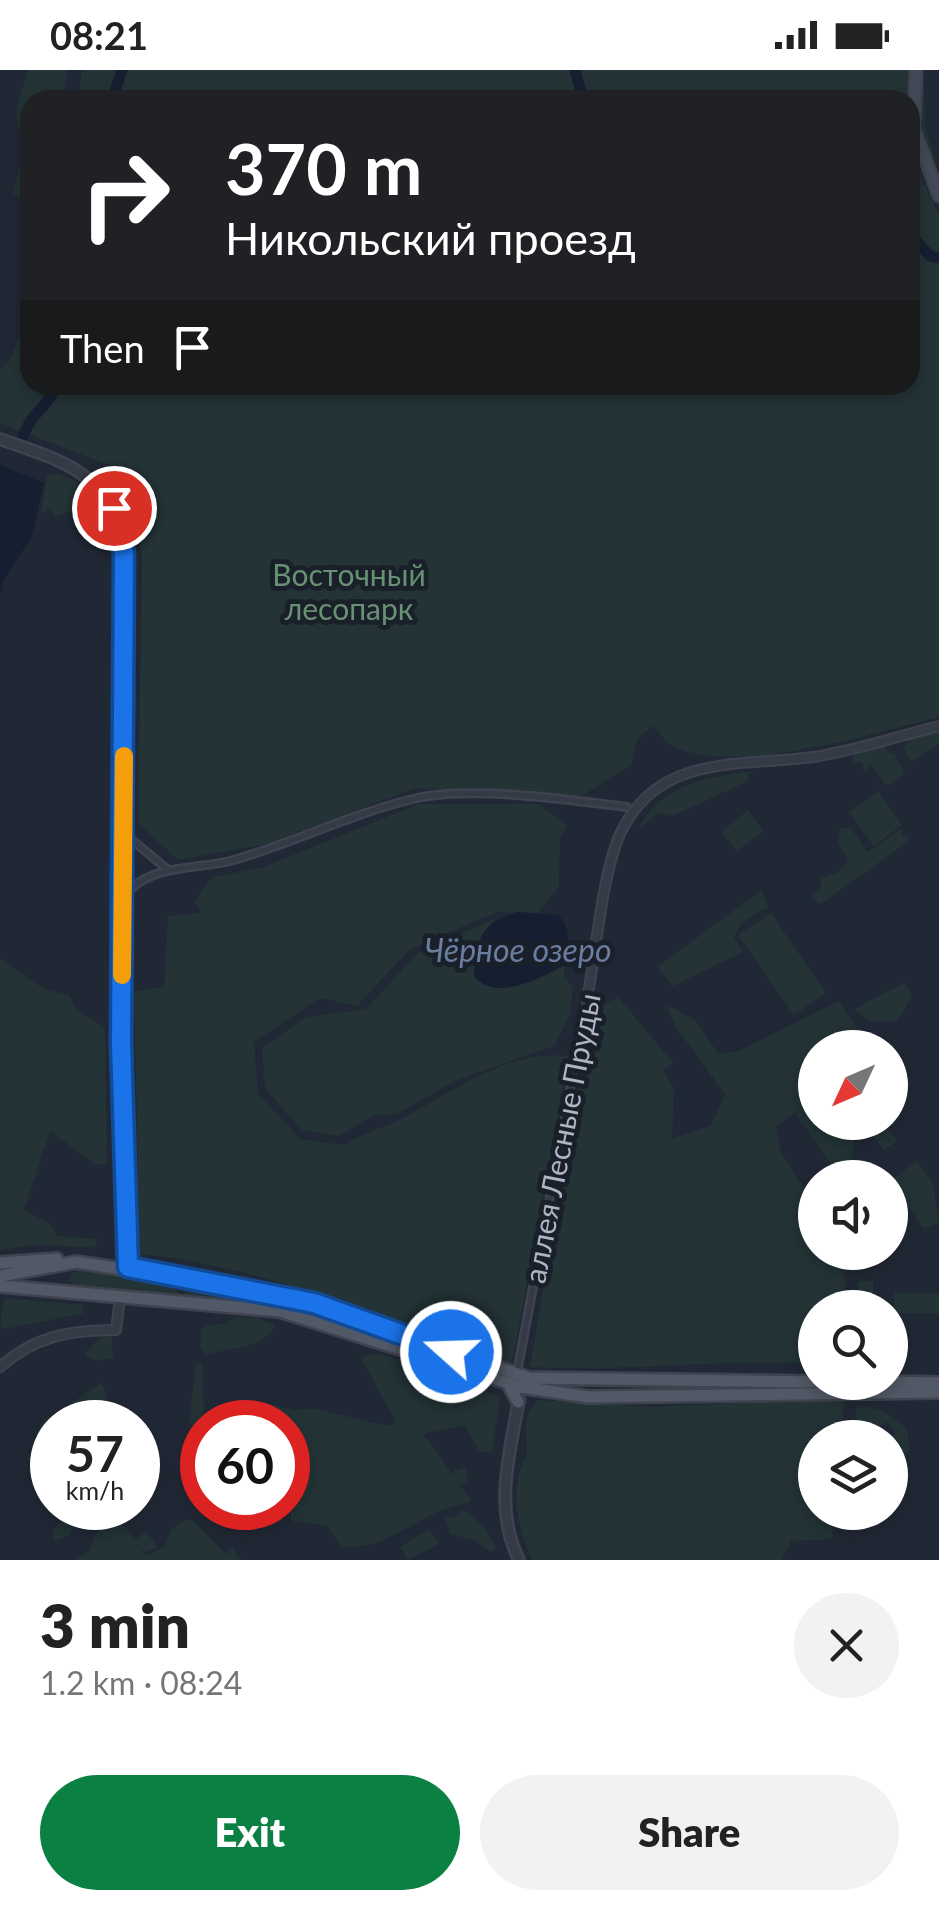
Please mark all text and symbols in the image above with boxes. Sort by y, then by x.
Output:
text: 08:21 [50,12,148,58]
text: 370 m [225,126,422,210]
icon: right [60,130,190,260]
text: Никольский проезд [225,211,636,265]
icon: arrive [165,320,220,375]
text: Then [60,325,145,371]
pin [72,466,157,551]
icon: arrive [87,481,142,536]
park label: Восточный лесопарк [272,556,426,626]
water label: Чёрное озеро [425,930,612,969]
street label: аллея Лесные Пруды [515,990,607,1286]
north arrow [798,1030,908,1140]
map controls [798,1030,908,1530]
button: sound [798,1160,908,1270]
button: search [798,1290,908,1400]
position arrow [399,1300,503,1404]
speed limit sign: 60 [180,1400,310,1530]
button: layers [798,1420,908,1530]
text: 57 [66,1423,124,1483]
text: km/h [66,1475,124,1505]
text: 3 min [40,1589,190,1661]
button: close [794,1593,899,1698]
text: 1.2 km · 08:24 [40,1663,242,1702]
button: Exit [40,1775,460,1890]
button: Share [480,1775,899,1890]

